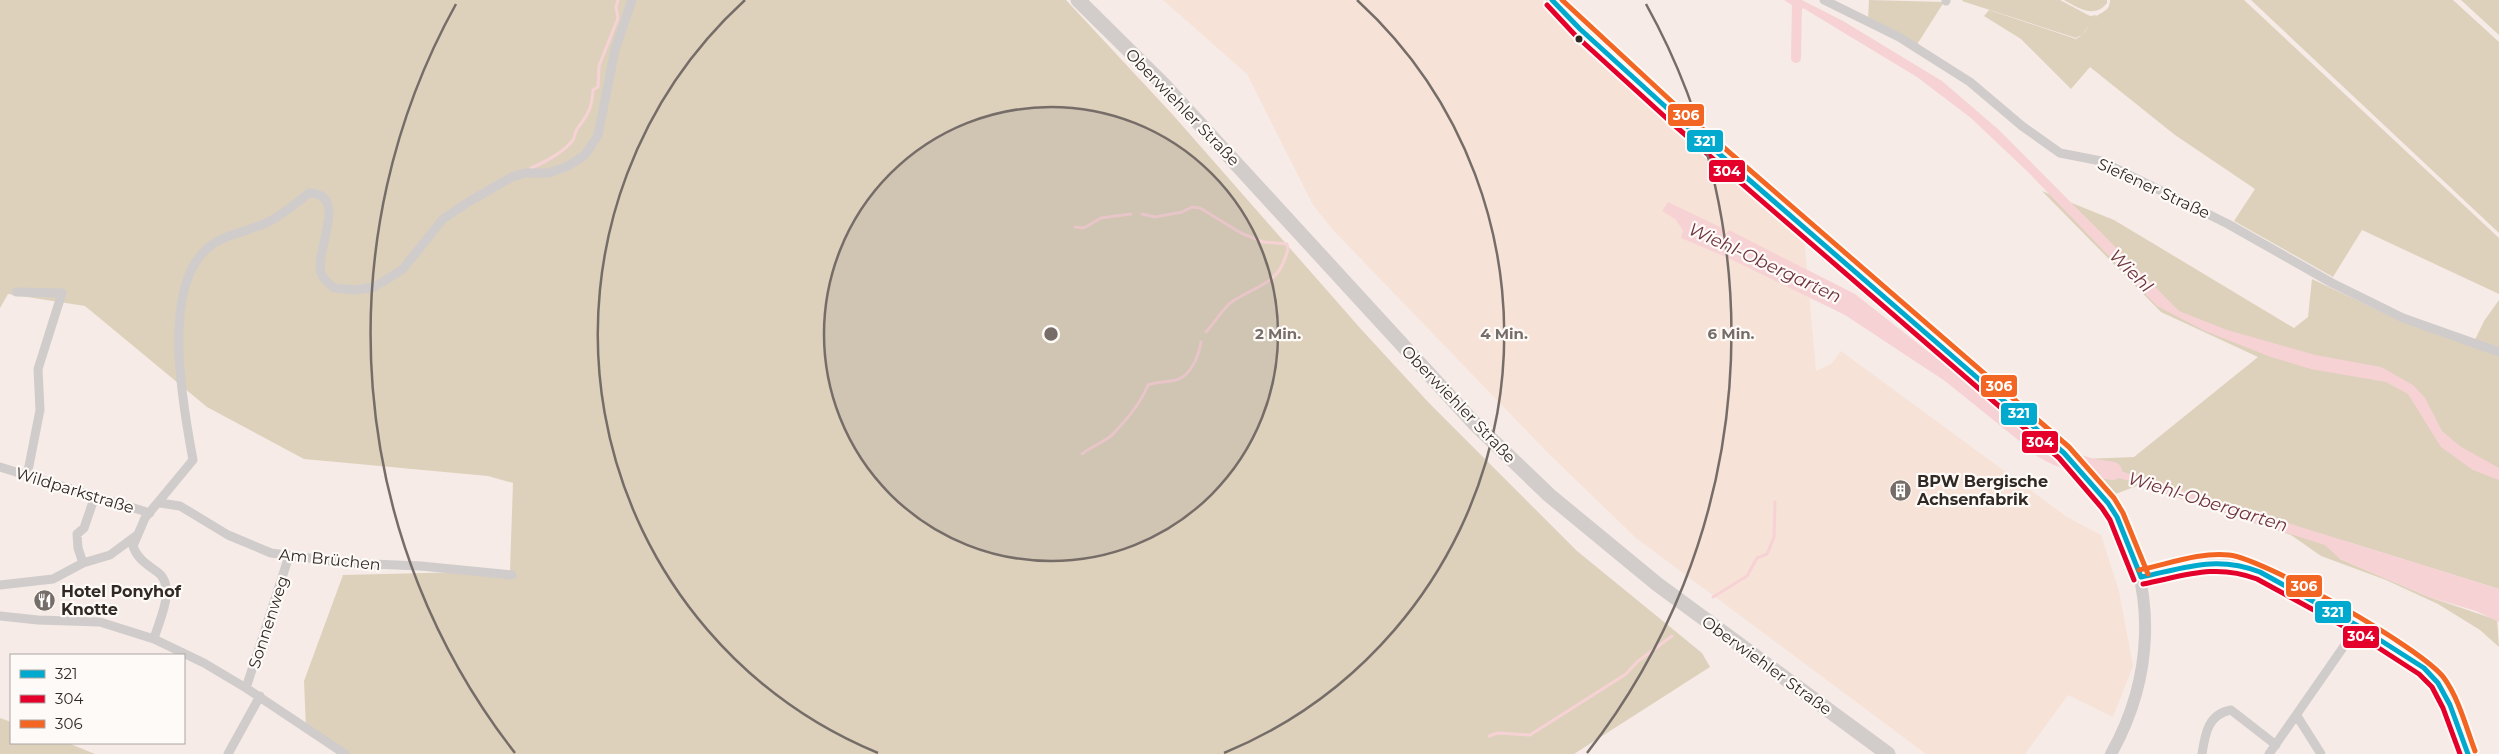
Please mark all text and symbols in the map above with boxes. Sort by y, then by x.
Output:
unlabelled marker [1574,34,1584,44]
street label: Oberwiehler Straße [1122,45,1244,170]
line badge: 306 [1667,103,1705,127]
text: 306 [1672,106,1699,124]
line badge: 321 [1686,129,1724,153]
text: 321 [1693,132,1716,150]
street label: Siefener Straße [2095,154,2213,223]
line badge: 304 [1708,159,1746,183]
text: 304 [1712,162,1741,180]
water label: Wiehl-Obergarten [1685,218,1845,308]
water label: Wiehl [2105,245,2157,297]
text: 2 Min. [1255,324,1301,343]
text: 4 Min. [1480,324,1528,343]
text: 6 Min. [1708,324,1755,343]
centre of rings [1042,325,1060,343]
street label: Oberwiehler Straße [1398,342,1520,467]
line badge: 306 [1980,374,2018,398]
text: 306 [1985,377,2012,395]
line badge: 321 [2000,402,2038,426]
text: 321 [2007,404,2030,422]
line badge: 304 [2021,430,2059,454]
text: 304 [2025,433,2054,451]
street label: Wildparkstraße [13,463,136,517]
water label: Wiehl-Obergarten [2126,467,2290,537]
place label: BPW Bergische Achsenfabrik [1916,472,2048,509]
building icon: BPW Bergische Achsenfabrik [1889,478,1913,502]
street label: Am Brüchen [278,545,382,574]
street label: Sonnenweg [245,573,292,671]
line badge: 306 [2285,574,2323,598]
text: 306 [2290,577,2317,595]
place label: Hotel Ponyhof Knotte [61,582,182,619]
restaurant icon: Hotel Ponyhof Knotte [33,588,57,612]
line badge: 321 [2314,600,2352,624]
text: 321 [2321,603,2344,621]
street label: Oberwiehler Straße [1698,612,1835,719]
line badge: 304 [2342,625,2380,649]
text: 304 [2346,627,2375,645]
legend [10,654,185,744]
text: 321 [55,664,77,683]
text: 304 [55,689,83,708]
text: 306 [55,714,83,733]

